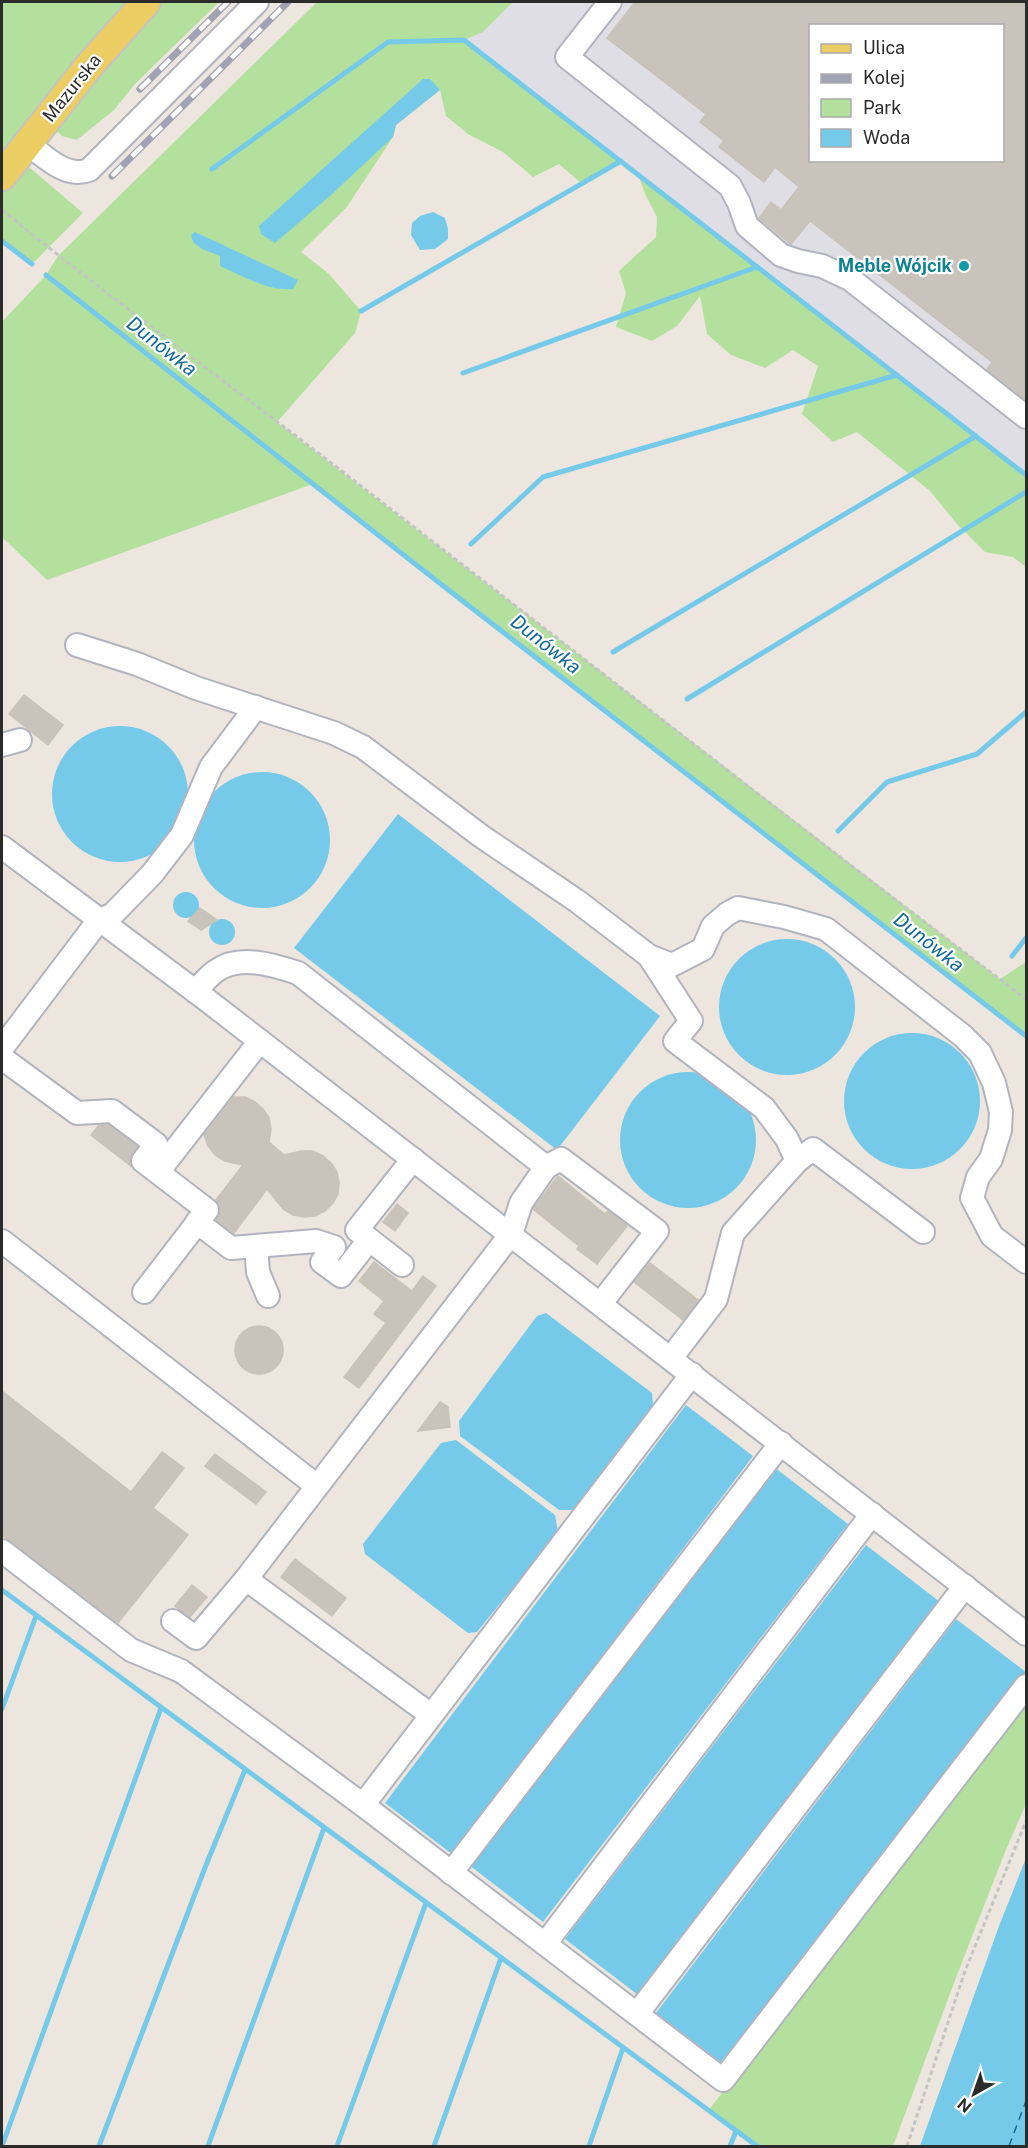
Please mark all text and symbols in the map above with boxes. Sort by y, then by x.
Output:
legend [809,24,1004,162]
text: Ulica [863,37,905,58]
street label: Mazurska [38,50,105,126]
text: Kolej [863,67,905,88]
text: Park [863,97,901,118]
text: Woda [863,127,910,148]
place label: Meble Wójcik [838,255,953,276]
marker: Meble Wójcik [957,259,971,273]
water label: Dunówka [122,311,202,381]
water label: Dunówka [506,609,586,679]
water label: Dunówka [889,907,969,977]
north arrow [944,2064,1004,2124]
text: N [954,2094,976,2116]

